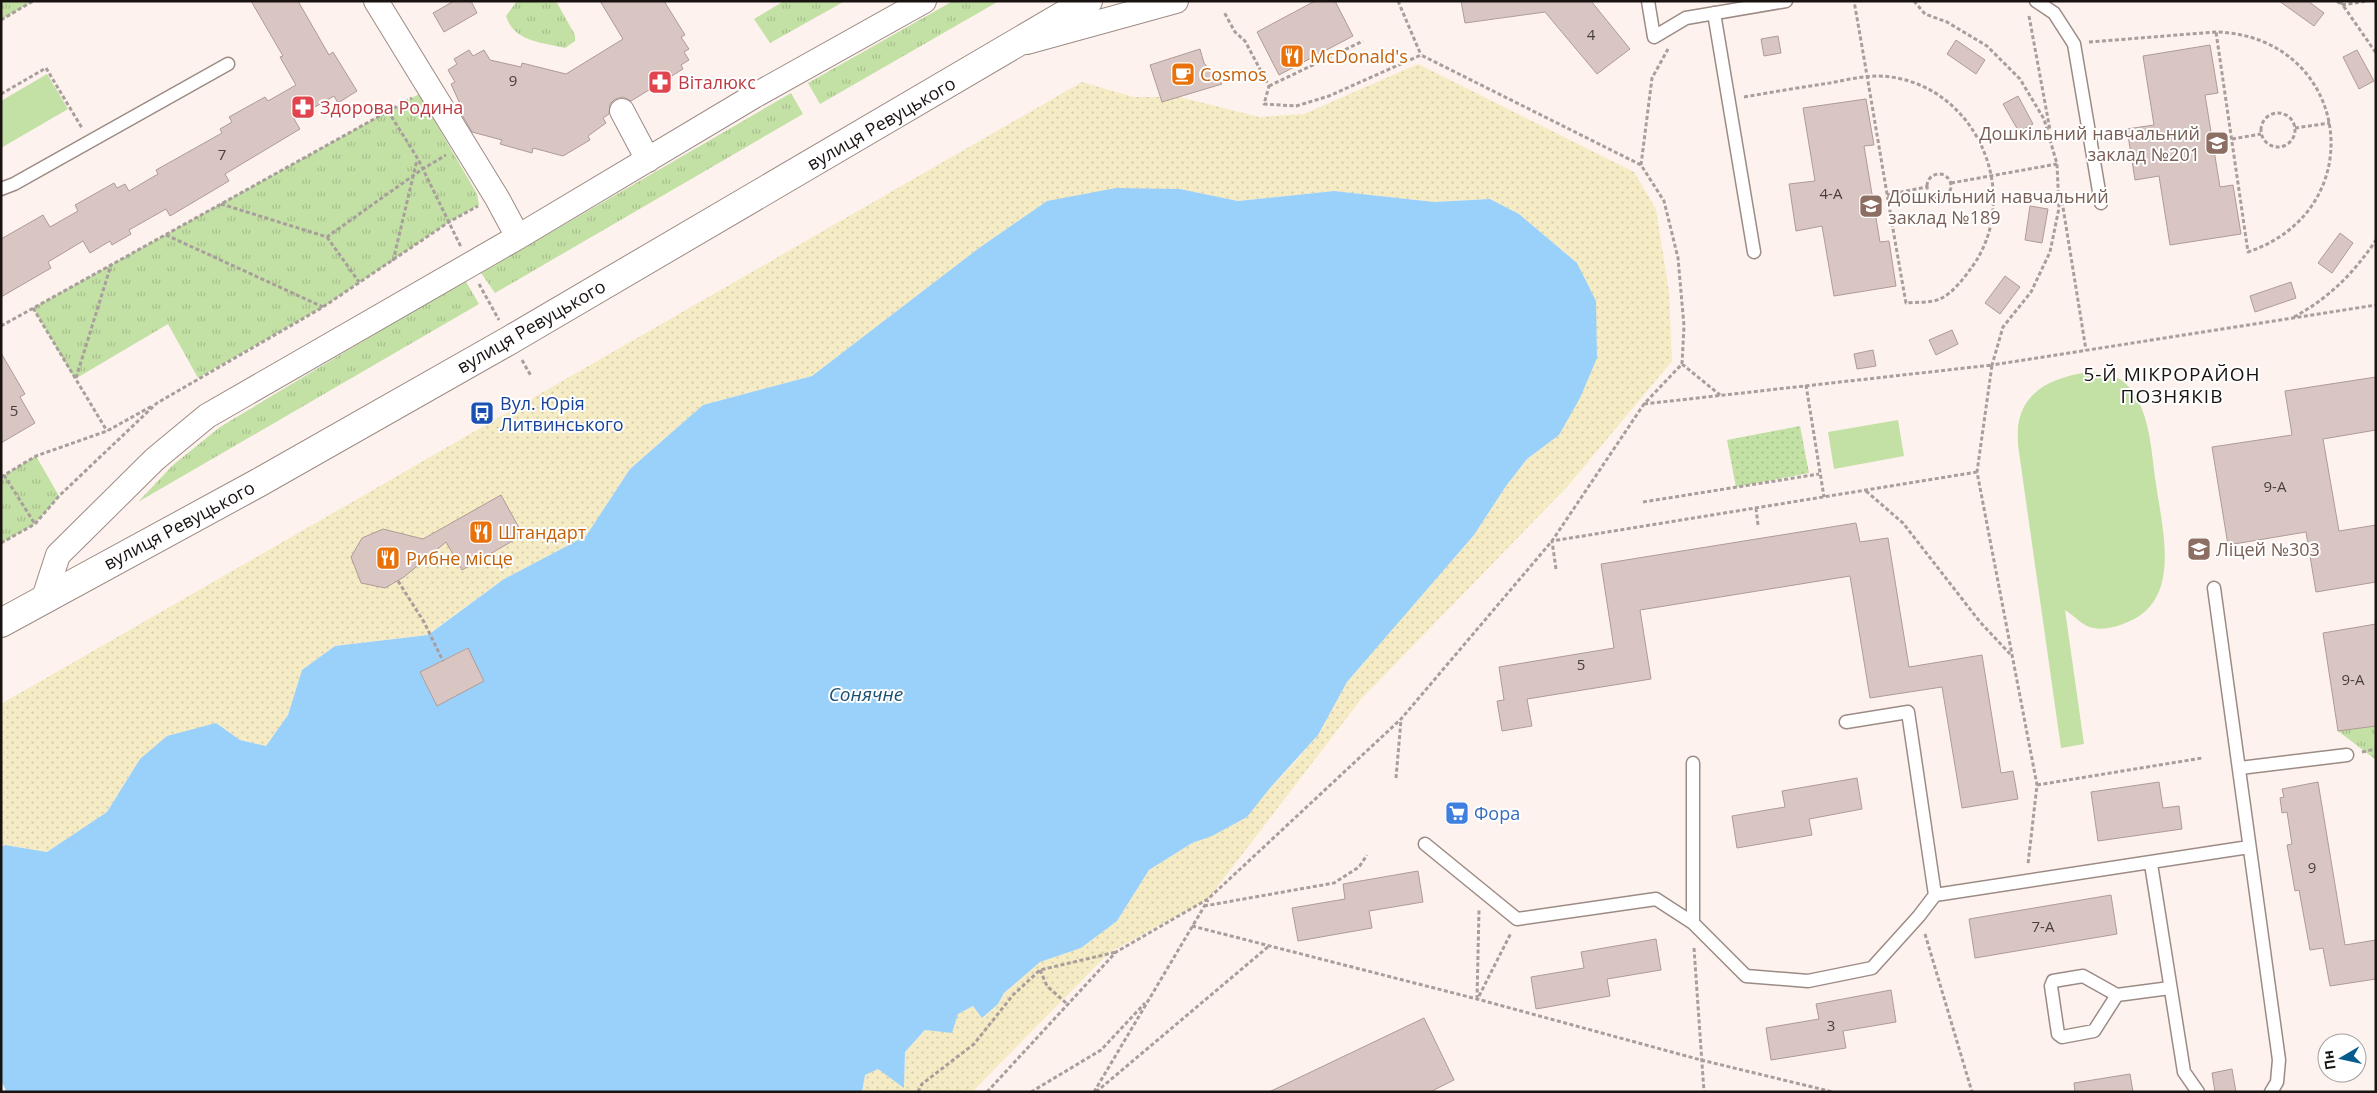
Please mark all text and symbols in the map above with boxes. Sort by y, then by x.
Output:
house number: 4 [1587,24,1596,44]
restaurant icon: McDonald's [1279,43,1305,69]
place label: McDonald's [1310,44,1408,68]
cafe icon: Cosmos [1170,61,1196,87]
place label: Cosmos [1200,62,1267,86]
pharmacy icon: Віталюкс [647,69,673,95]
house number: 9 [509,70,517,90]
place label: Віталюкс [678,70,756,94]
street label: вулиця Ревуцького [802,71,960,175]
pharmacy icon: Здорова Родина [290,94,316,120]
place label: Здорова Родина [320,95,463,119]
place label: Дошкільний навчальний заклад №201 [1979,121,2200,166]
school or university icon: Дошкільний навчальний заклад №201 [2204,130,2230,156]
house number: 7 [218,144,226,164]
house number: 4-А [1820,183,1843,203]
place label: Дошкільний навчальний заклад №189 [1888,184,2109,229]
school or university icon: Дошкільний навчальний заклад №189 [1858,193,1884,219]
street label: вулиця Ревуцького [452,274,610,378]
district label: 5-Й МІКРОРАЙОН ПОЗНЯКІВ [2083,361,2261,409]
place label: Вул. Юрія Литвинського [500,391,624,436]
house number: 5 [10,400,18,420]
bus stop icon: Вул. Юрія Литвинського [469,400,495,426]
street label: вулиця Ревуцького [99,475,259,575]
house number: 9-А [2264,476,2287,496]
restaurant icon: Штандарт [468,519,494,545]
place label: Штандарт [498,520,587,544]
school or university icon: Ліцей №303 [2186,536,2212,562]
place label: Ліцей №303 [2216,537,2320,561]
restaurant icon: Рибне місце [375,545,401,571]
place label: Рибне місце [406,546,513,570]
house number: 5 [1577,654,1585,674]
house number: 9-А [2342,669,2365,689]
water label: Сонячне [829,681,903,707]
supermarket icon: Фора [1444,800,1470,826]
place label: Фора [1474,801,1520,825]
house number: 9 [2308,857,2316,877]
house number: 7-А [2032,916,2055,936]
house number: 3 [1827,1015,1835,1035]
north arrow [2317,1033,2367,1083]
text: Пн [2318,1049,2340,1071]

